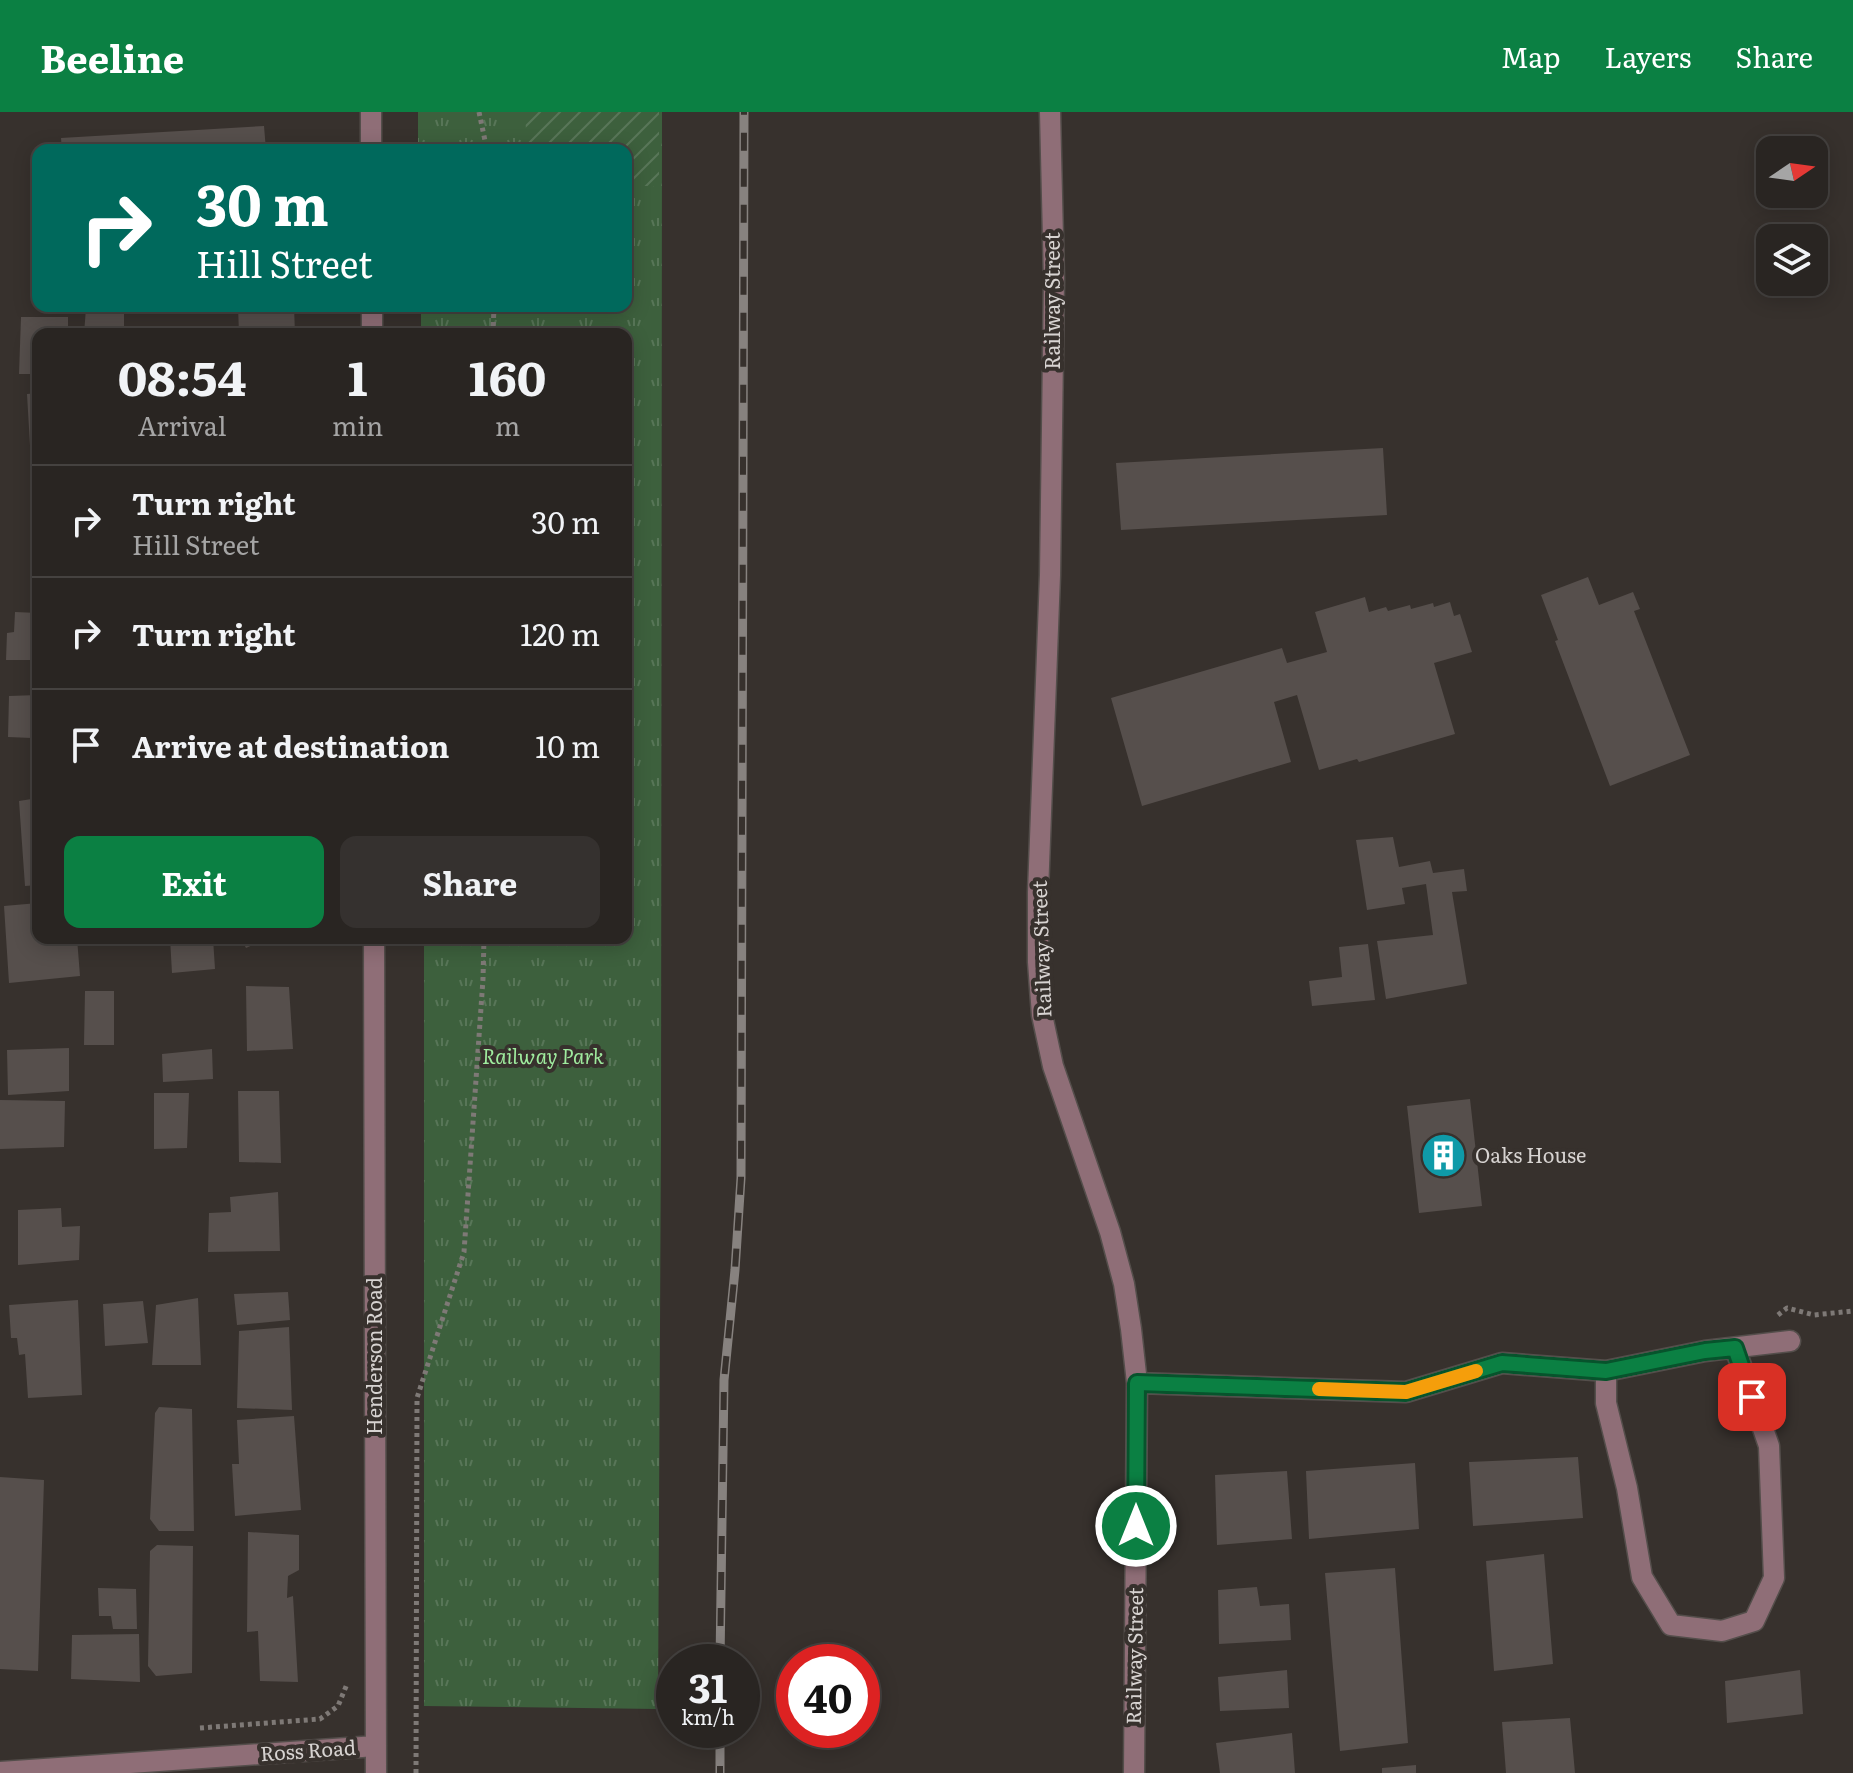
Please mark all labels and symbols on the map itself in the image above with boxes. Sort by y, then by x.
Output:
north arrow [1756,136,1828,208]
street label: Railway Street [1036,232,1066,370]
street label: Railway Street [1023,880,1057,1018]
park label: Railway Park [482,1040,604,1070]
building icon: Oaks House [1420,1132,1468,1180]
place label: Oaks House [1475,1139,1587,1169]
street label: Henderson Road [358,1277,388,1435]
pin [1718,1363,1786,1431]
position arrow [1094,1484,1178,1568]
street label: Railway Street [1117,1587,1149,1725]
speed limit sign: 40 [776,1644,880,1748]
street label: Ross Road [259,1731,357,1767]

